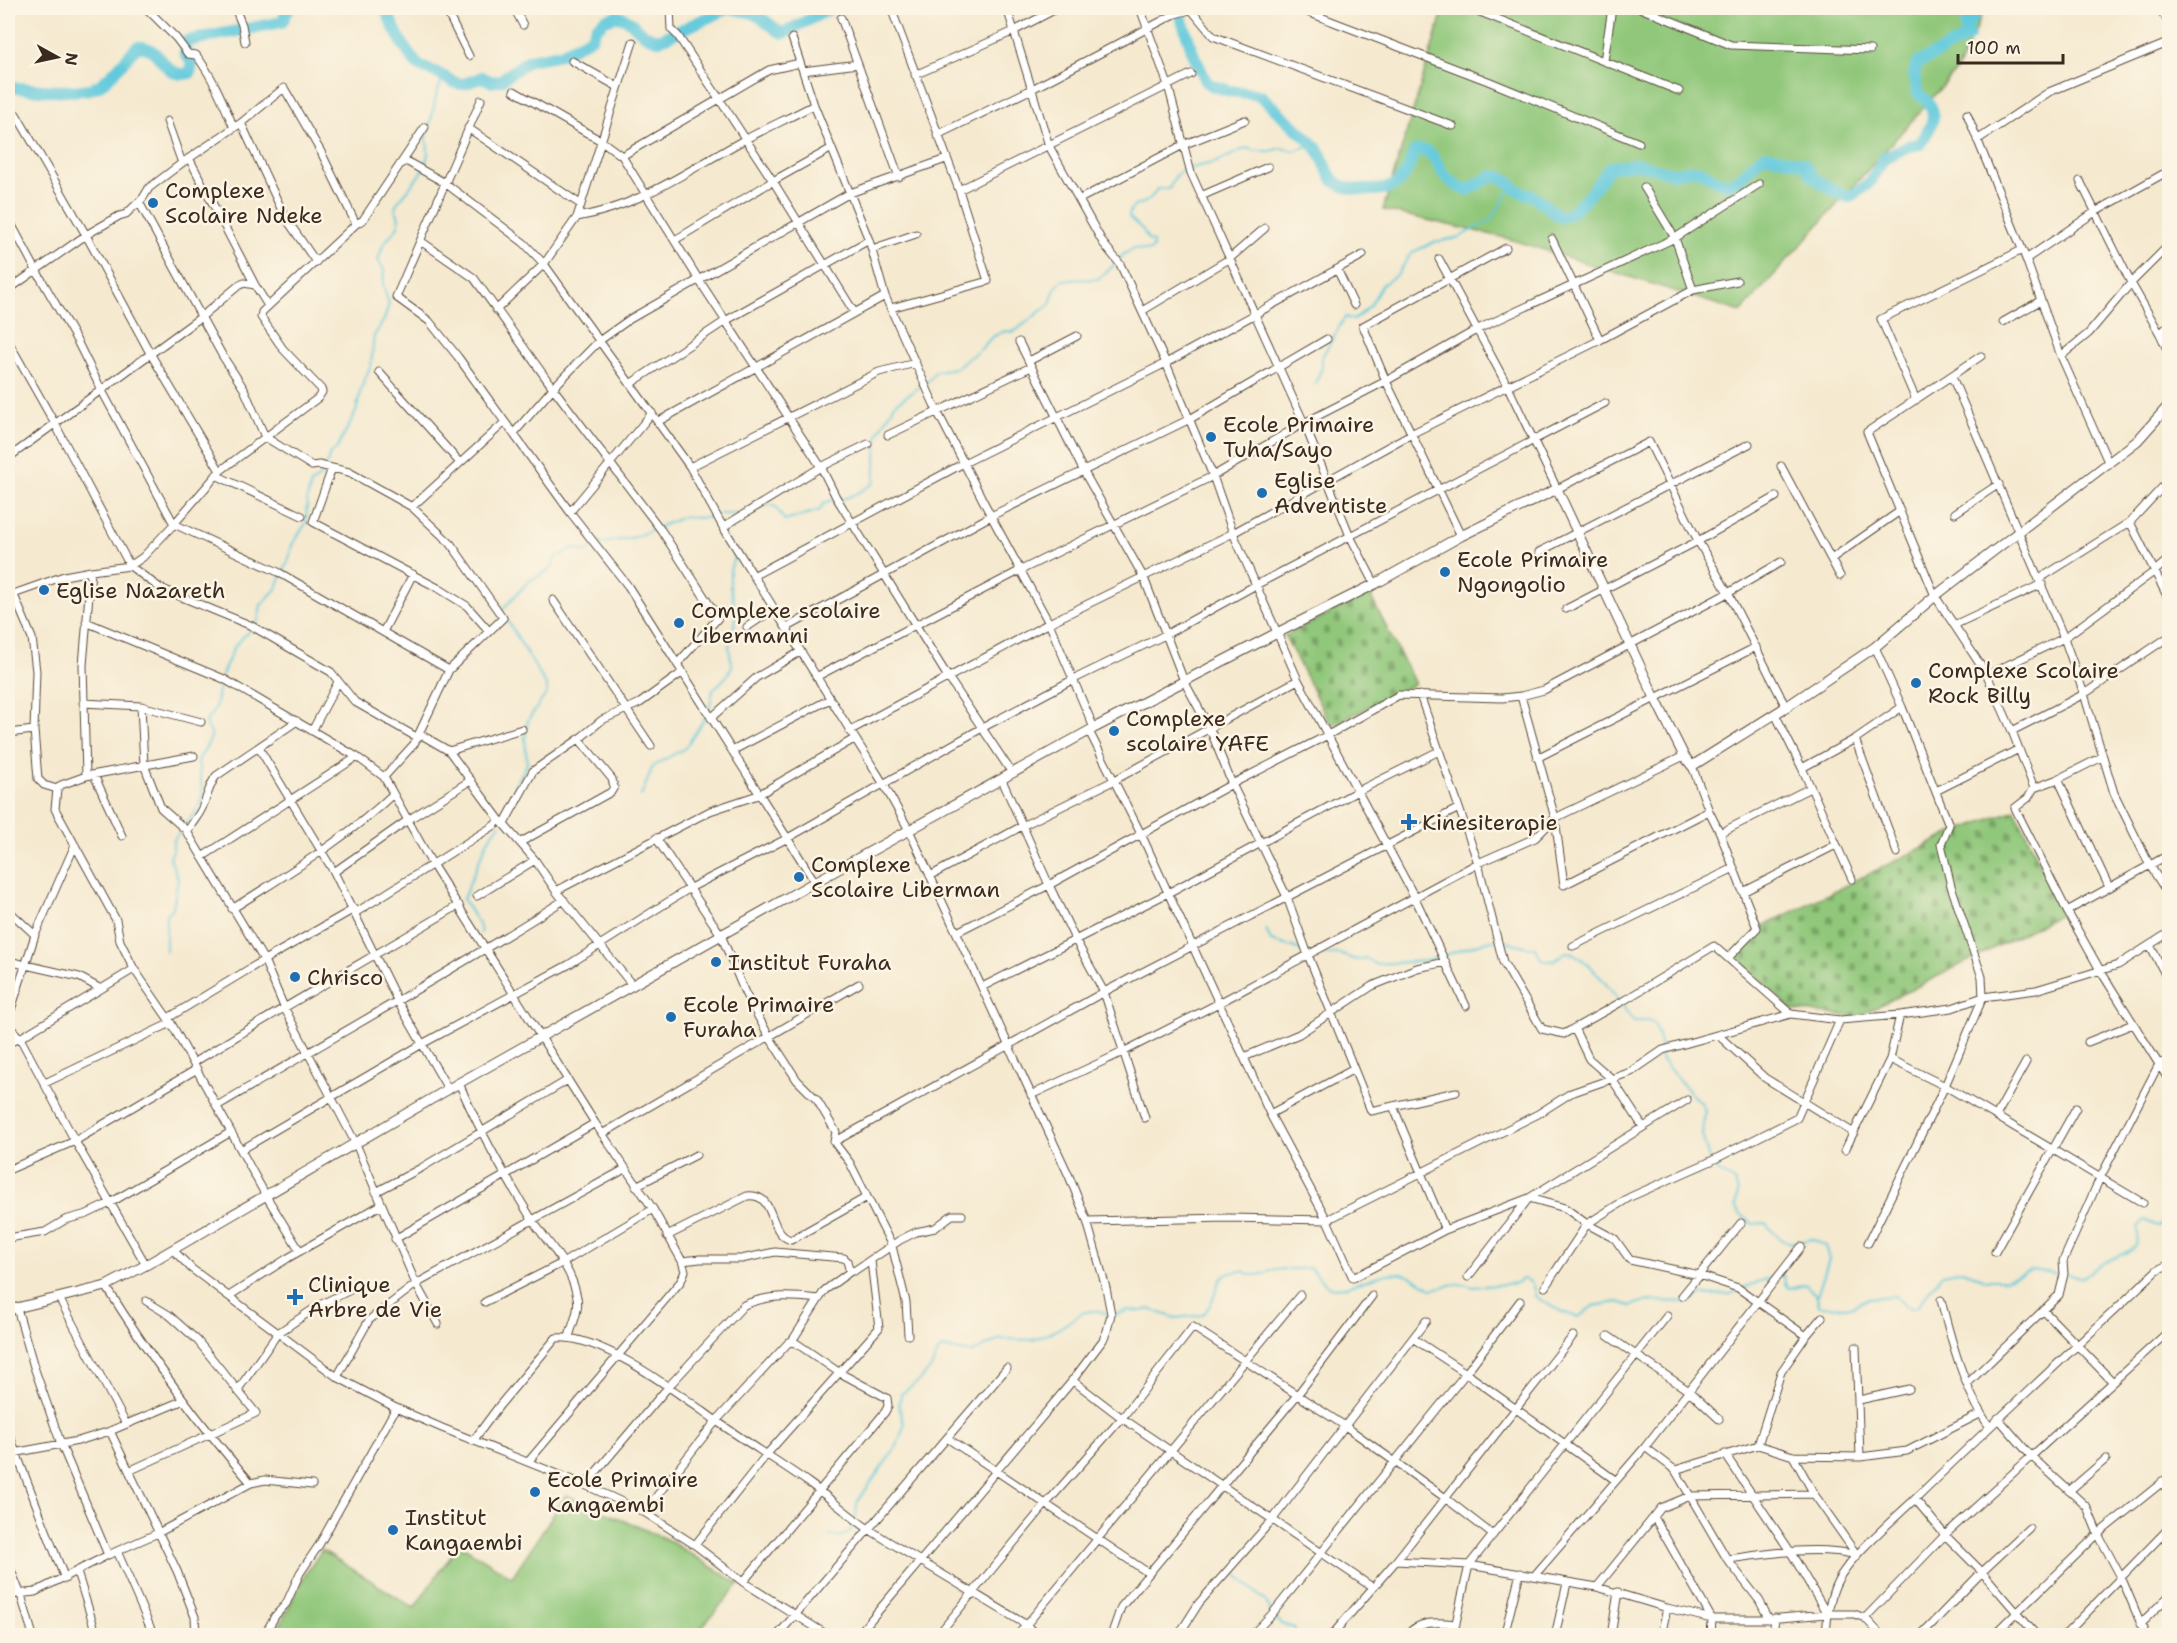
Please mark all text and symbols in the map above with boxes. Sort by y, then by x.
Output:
north arrow [27,27,87,87]
scale bar [1958,27,2063,65]
text: 100 m [1967,36,2021,60]
text: N [60,51,83,67]
place label: Complexe Scolaire Ndeke [165,176,323,230]
marker: Complexe Scolaire Ndeke [146,196,160,210]
place label: Ecole Primaire Tuha/Sayo [1223,410,1374,464]
marker: Ecole Primaire Tuha/Sayo [1204,430,1218,444]
place label: Eglise Adventiste [1274,466,1388,520]
marker: Eglise Adventiste [1255,486,1269,500]
place label: Ecole Primaire Ngongolio [1457,545,1608,599]
marker: Ecole Primaire Ngongolio [1438,565,1452,579]
place label: Eglise Nazareth [56,576,226,605]
marker: Eglise Nazareth [37,583,51,597]
place label: Complexe scolaire Libermanni [691,596,881,650]
marker: Complexe scolaire Libermanni [672,616,686,630]
place label: Complexe Scolaire Rock Billy [1928,656,2119,710]
marker: Complexe Scolaire Rock Billy [1909,676,1923,690]
place label: Complexe scolaire YAFE [1126,704,1269,758]
marker: Complexe scolaire YAFE [1107,724,1121,738]
place label: Kinesiterapie [1422,808,1558,837]
marker: Kinesiterapie [1400,813,1418,831]
place label: Complexe Scolaire Liberman [811,850,1000,904]
marker: Complexe Scolaire Liberman [792,870,806,884]
place label: Institut Furaha [728,948,892,977]
marker: Institut Furaha [709,955,723,969]
place label: Chrisco [307,963,383,992]
marker: Chrisco [288,970,302,984]
place label: Ecole Primaire Furaha [683,990,834,1044]
marker: Ecole Primaire Furaha [664,1010,678,1024]
place label: Clinique Arbre de Vie [308,1270,442,1324]
marker: Clinique Arbre de Vie [286,1288,304,1306]
place label: Ecole Primaire Kangaembi [547,1465,698,1519]
marker: Ecole Primaire Kangaembi [528,1485,542,1499]
place label: Institut Kangaembi [405,1503,523,1557]
marker: Institut Kangaembi [386,1523,400,1537]

